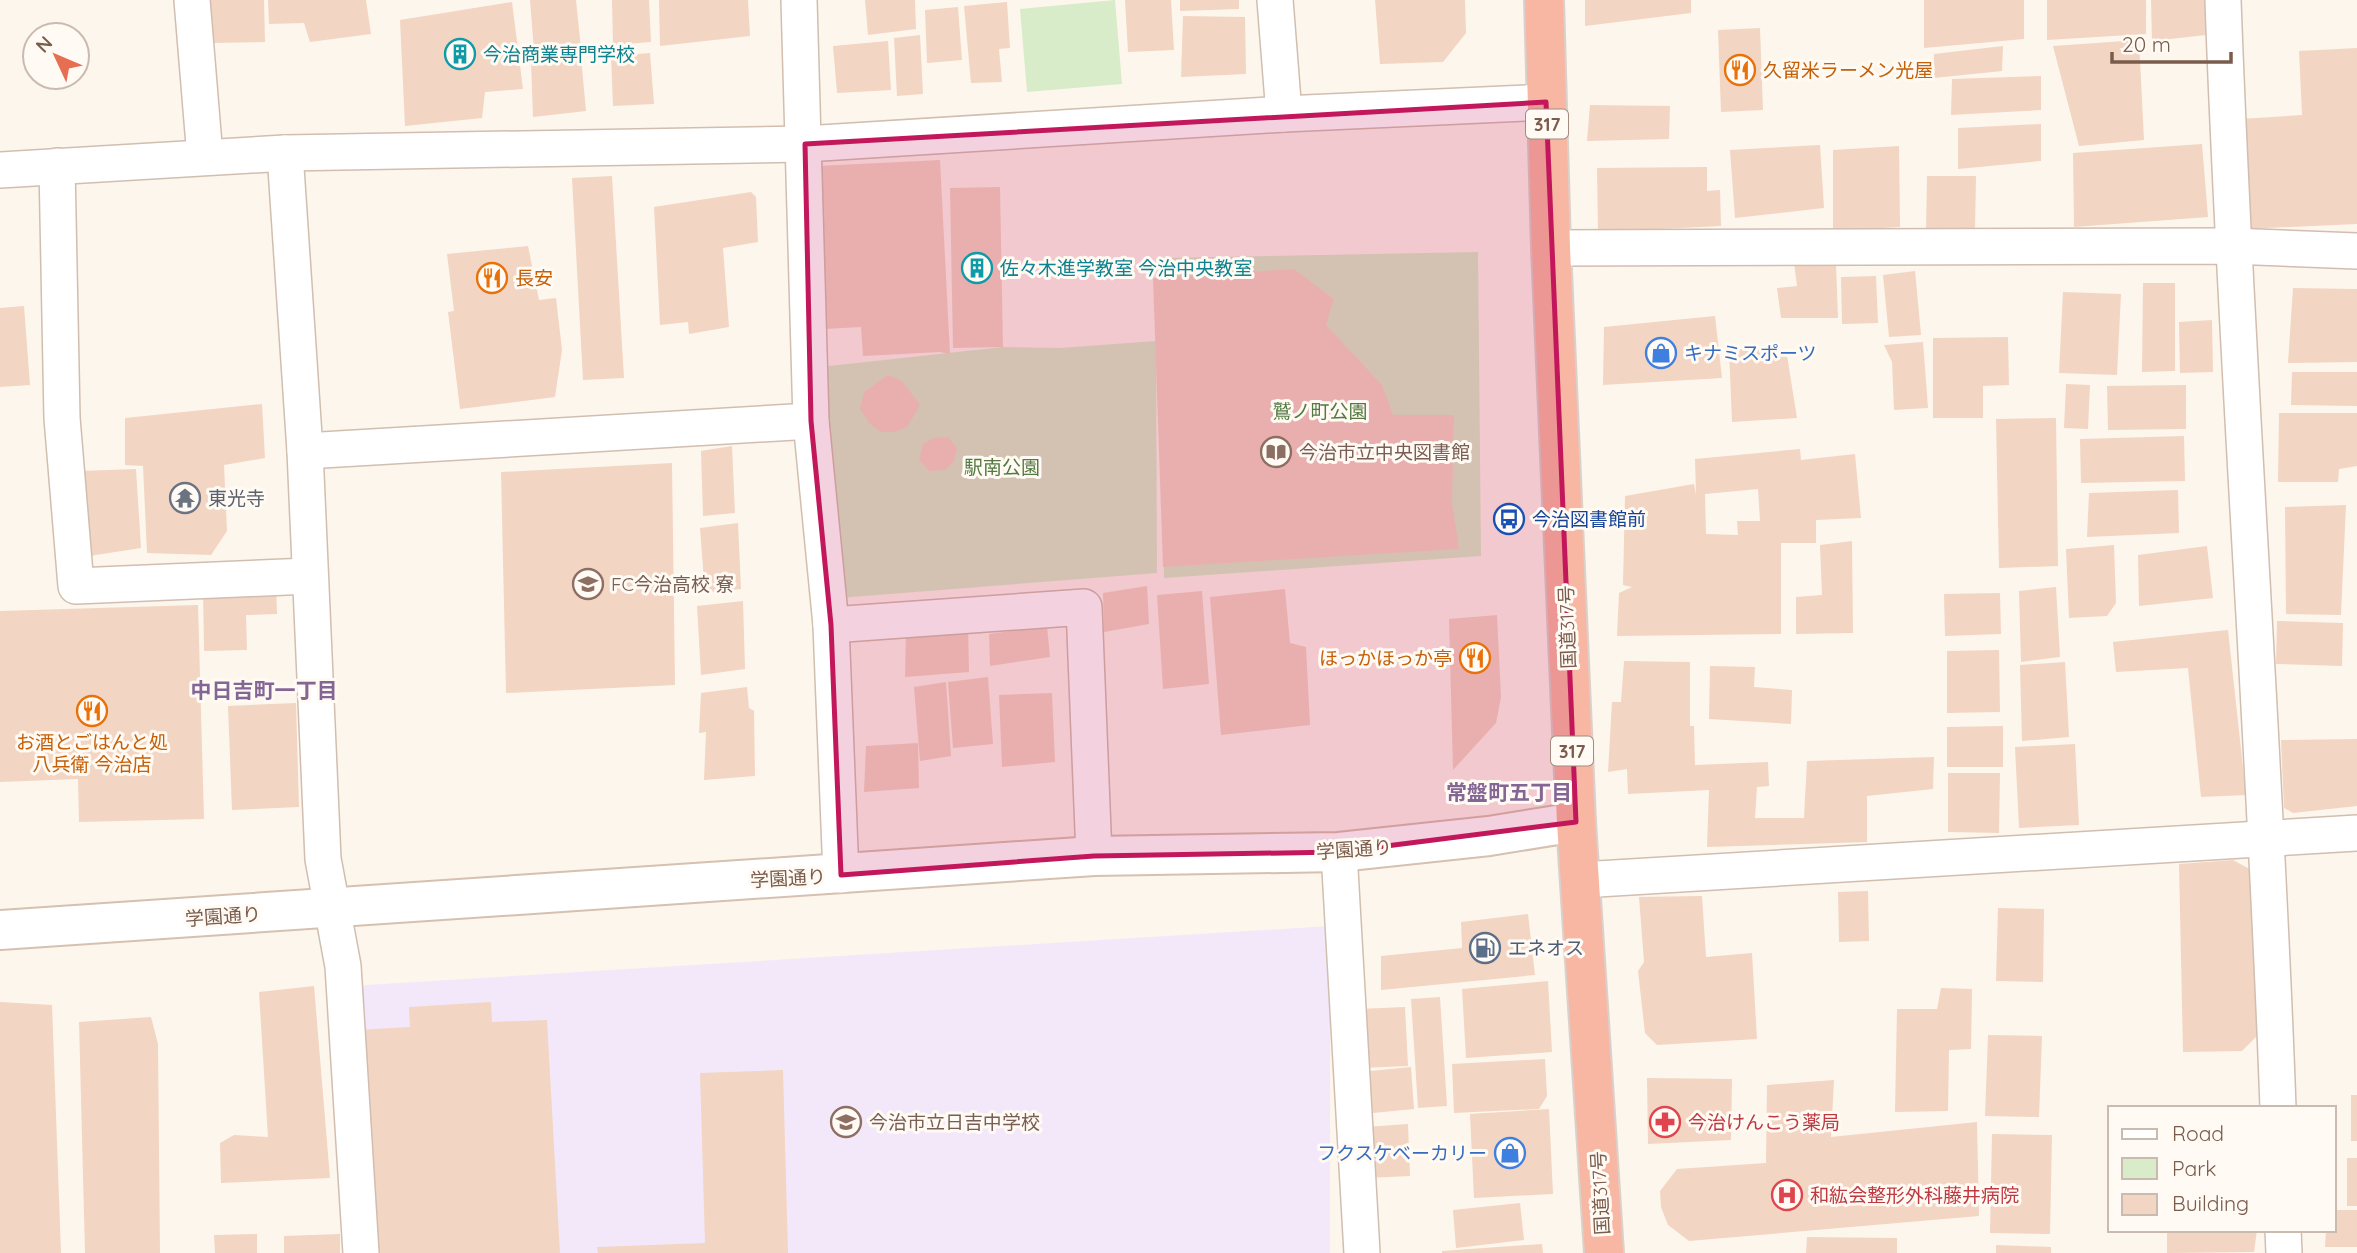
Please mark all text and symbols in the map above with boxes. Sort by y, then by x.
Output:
north arrow [21,21,91,91]
scale bar [2112,21,2231,65]
text: N [30,31,57,58]
text: 20 m [2122,31,2171,57]
building icon: 今治商業専門学校 [443,37,477,71]
place label: 今治商業専門学校 [483,42,635,66]
restaurant icon: 久留米ラーメン光屋 [1723,53,1757,87]
place label: 久留米ラーメン光屋 [1763,58,1933,82]
road number: 317 [1526,110,1568,139]
building icon: 佐々木進学教室 今治中央教室 [960,251,994,285]
place label: 佐々木進学教室 今治中央教室 [1000,256,1252,280]
restaurant icon: 長安 [475,261,509,295]
place label: 長安 [515,266,553,290]
shop icon: キナミスポーツ [1644,336,1678,370]
place label: キナミスポーツ [1684,341,1817,365]
park label: 鷲ノ町公園 [1272,399,1368,423]
library icon: 今治市立中央図書館 [1259,435,1293,469]
place label: 今治市立中央図書館 [1299,440,1470,464]
park label: 駅南公園 [964,455,1040,479]
temple icon: 東光寺 [168,481,202,515]
place label: 東光寺 [208,486,265,510]
bus stop icon: 今治図書館前 [1492,502,1526,536]
place label: 今治図書館前 [1532,507,1646,531]
school or university icon: FC今治高校 寮 [571,567,605,601]
place label: FC今治高校 寮 [611,572,734,596]
street label: 国道317号 [1554,585,1580,669]
restaurant icon: ほっかほっか亭 [1458,641,1492,675]
place label: ほっかほっか亭 [1319,646,1452,670]
district label: 中日吉町一丁目 [191,677,338,703]
restaurant icon: お酒とごはんと処 八兵衛 今治店 [75,694,109,728]
place label: お酒とごはんと処 八兵衛 今治店 [16,730,168,776]
road number: 317 [1551,736,1593,766]
district label: 常盤町五丁目 [1446,779,1572,805]
street label: 学園通り [1315,834,1393,864]
street label: 学園通り [749,864,827,892]
street label: 学園通り [184,901,262,931]
fuel station icon: エネオス [1468,931,1502,965]
place label: エネオス [1508,936,1584,960]
school or university icon: 今治市立日吉中学校 [829,1105,863,1139]
pharmacy icon: 今治けんこう薬局 [1648,1105,1682,1139]
legend [2108,1106,2336,1232]
place label: 今治市立日吉中学校 [869,1110,1040,1134]
place label: 今治けんこう薬局 [1688,1110,1840,1134]
text: Road [2172,1120,2224,1146]
shop icon: フクスケベーカリー [1493,1136,1527,1170]
place label: フクスケベーカリー [1317,1141,1487,1165]
street label: 国道317号 [1586,1151,1614,1235]
text: Park [2172,1155,2216,1181]
hospital icon: 和紘会整形外科藤井病院 [1770,1178,1804,1212]
place label: 和紘会整形外科藤井病院 [1810,1183,2019,1207]
text: Building [2172,1190,2249,1216]

